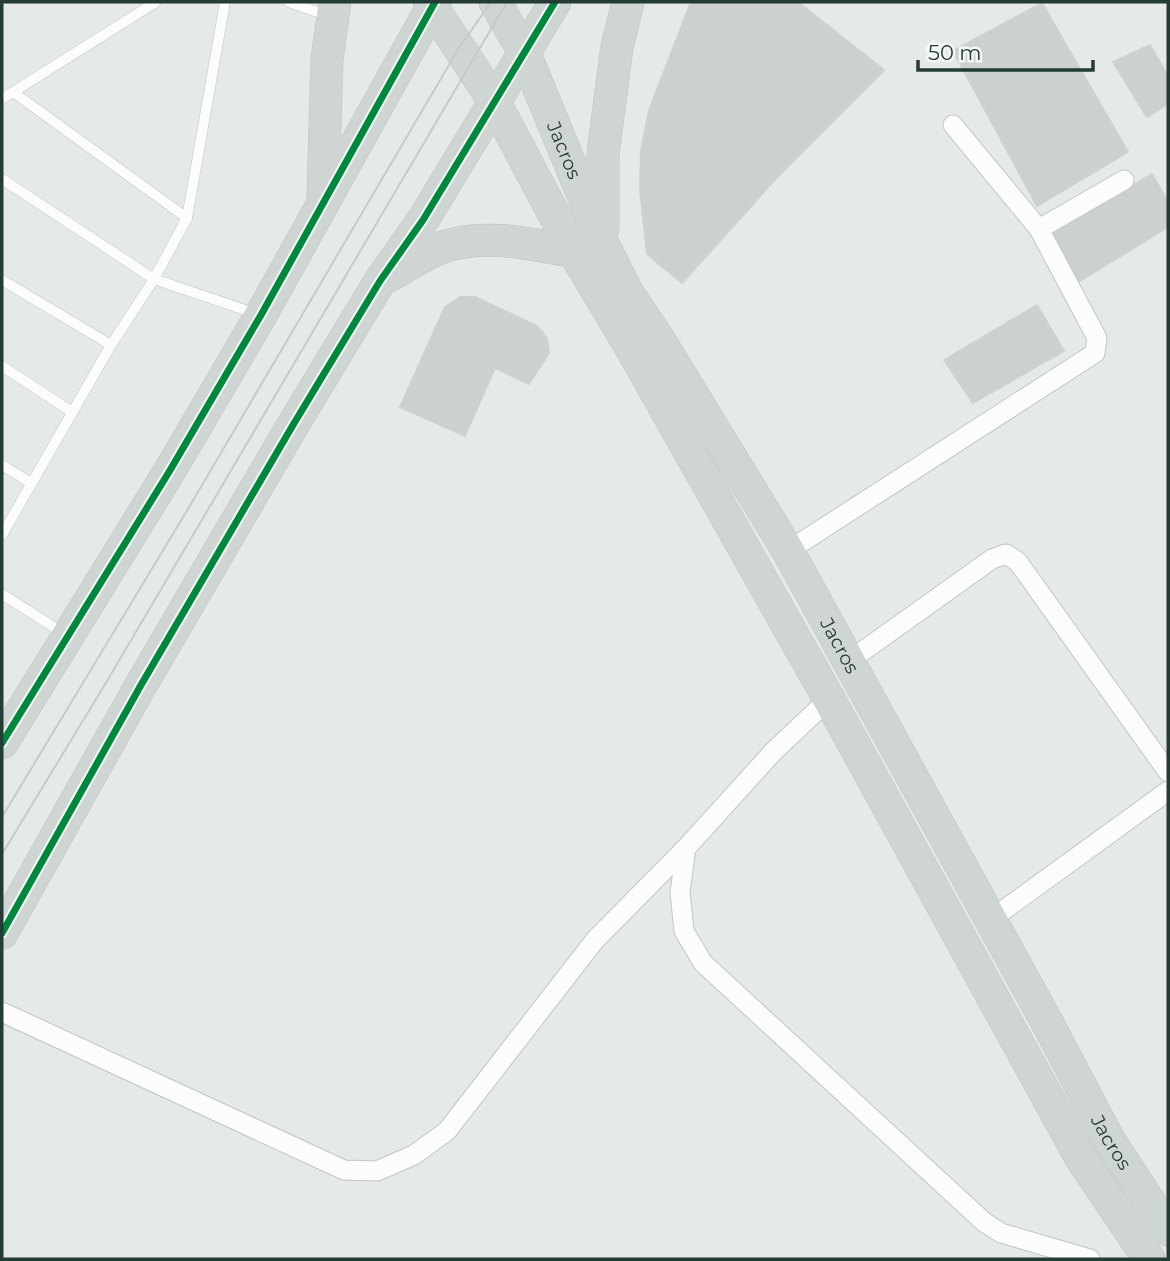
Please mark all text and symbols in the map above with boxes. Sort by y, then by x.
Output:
scale bar [918,28,1093,72]
text: 50 m [928,40,982,65]
street label: Jacros [542,117,586,183]
street label: Jacros [815,613,864,678]
street label: Jacros [1085,1110,1136,1174]

